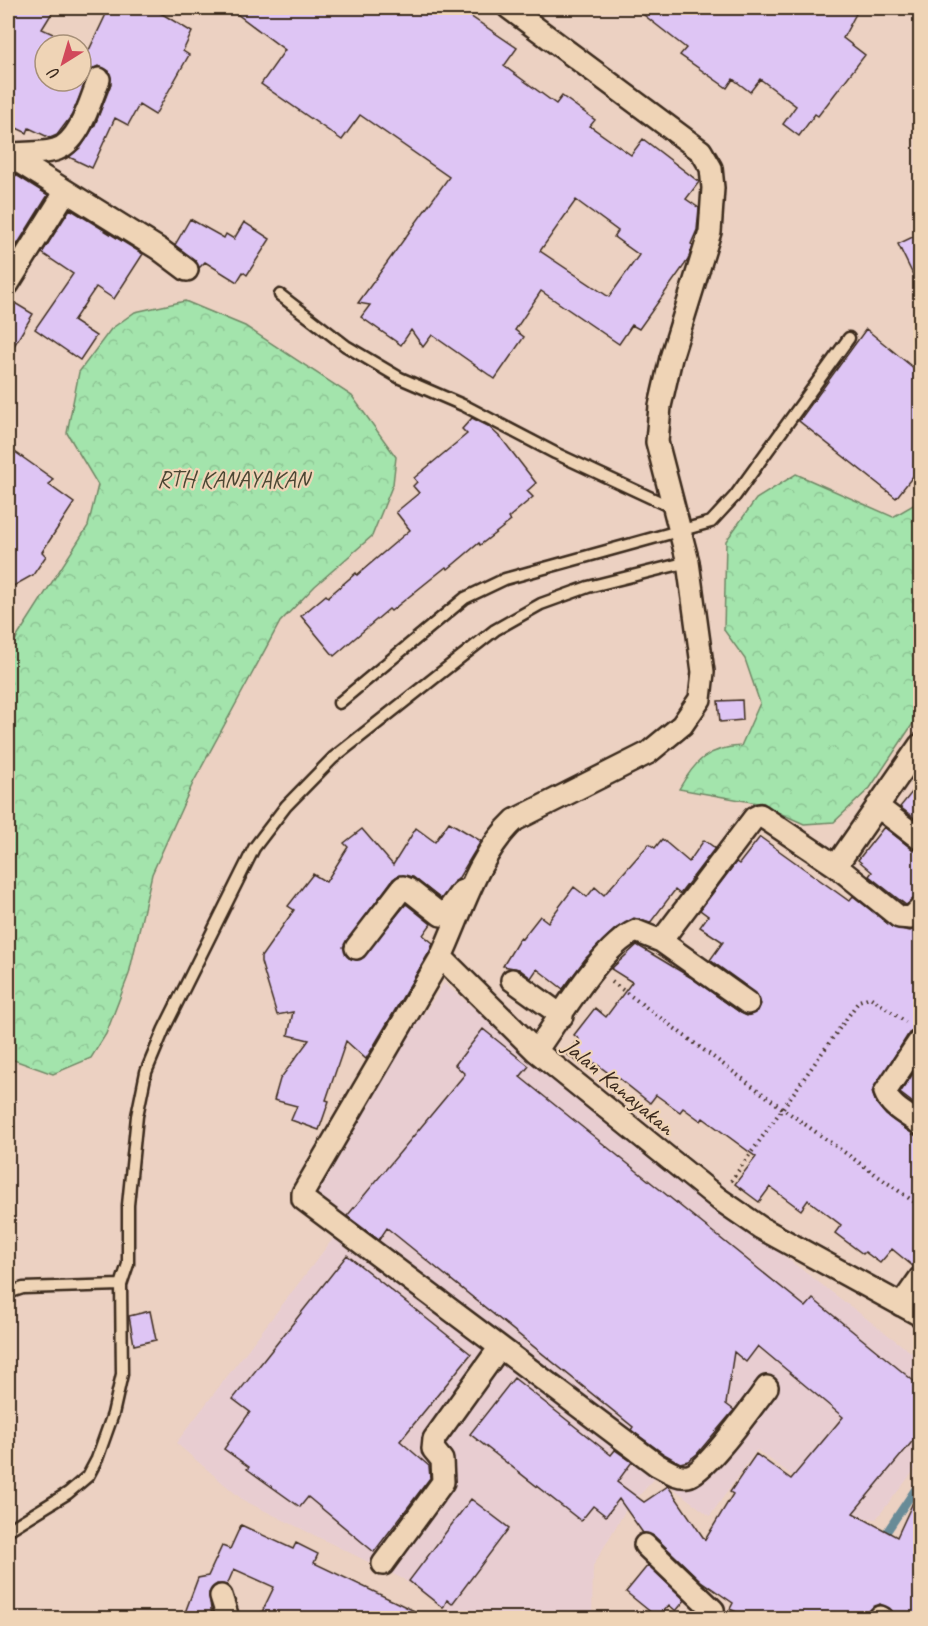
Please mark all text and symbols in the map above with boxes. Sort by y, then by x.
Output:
north arrow [33,33,93,93]
text: U [43,62,64,84]
park label: RTH KANAYAKAN [157,464,312,494]
street label: Jalan Kanayakan [556,1030,682,1142]

